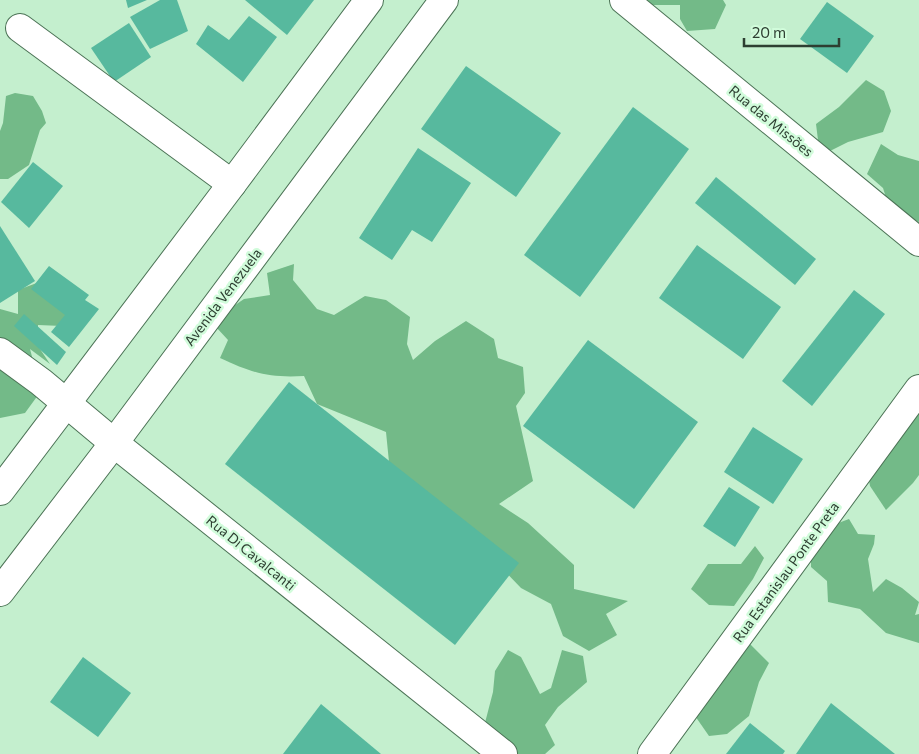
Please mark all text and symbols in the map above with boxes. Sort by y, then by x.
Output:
scale bar [744,15,839,47]
text: 20 m [752,23,786,41]
street label: Rua das Missões [726,81,817,160]
street label: Avenida Venezuela [180,245,265,349]
street label: Rua Estanislau Ponte Preta [729,498,842,645]
street label: Rua Di Cavalcanti [203,511,299,594]

